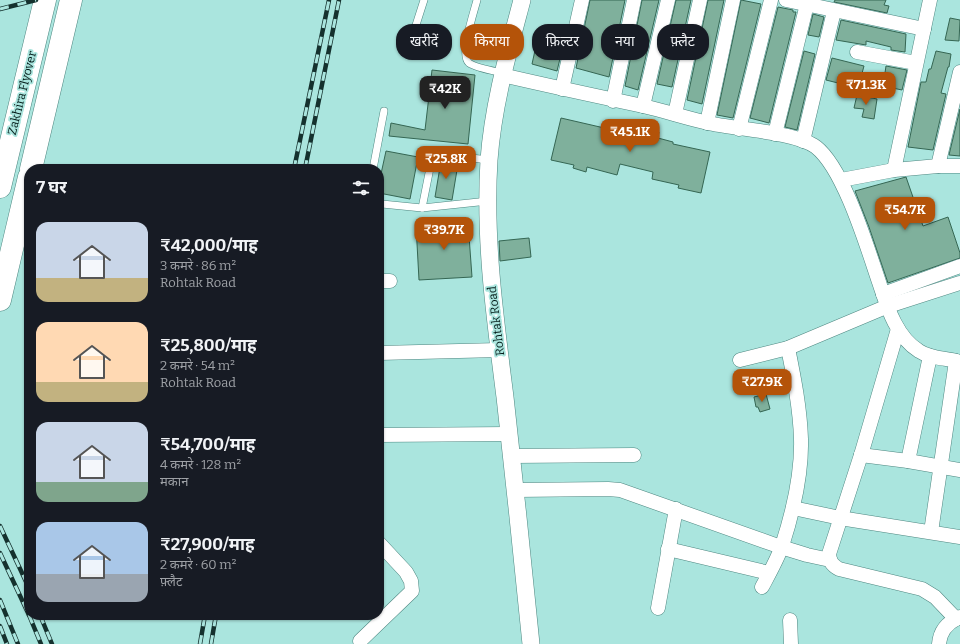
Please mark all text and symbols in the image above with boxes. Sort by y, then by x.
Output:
chip: खरीदें [396,24,452,60]
chip: किराया [460,24,524,60]
chip: फ़िल्टर [532,24,593,60]
chip: नया [601,24,649,60]
chip: फ़्लैट [657,24,709,60]
street label: Zakhira Flyover [5,49,39,136]
pin: ₹71.3K [833,72,899,106]
pin: ₹42K [421,76,469,110]
text: ₹71.3K [846,77,886,92]
text: ₹42K [429,81,461,96]
pin: ₹45.1K [597,119,663,153]
text: ₹45.1K [610,124,650,139]
pin: ₹25.8K [413,146,479,180]
text: ₹25.8K [425,151,467,166]
text: 7 घर [36,177,67,198]
icon: filters [350,177,372,199]
pin: ₹54.7K [872,197,938,231]
text: ₹54.7K [884,202,926,217]
pin: ₹39.7K [411,217,477,251]
text: ₹39.7K [423,222,465,237]
text: ₹42,000/माह [160,235,258,256]
icon: home [68,238,116,286]
text: 3 कमरे · 86 m² [160,258,236,273]
text: Rohtak Road [160,275,236,290]
street label: Rohtak Road [485,285,507,357]
text: ₹25,800/माह [160,335,257,356]
icon: home [68,338,116,386]
text: 2 कमरे · 54 m² [160,358,235,373]
pin: ₹27.9K [729,369,795,403]
text: ₹27.9K [742,374,782,389]
text: Rohtak Road [160,375,236,390]
text: ₹54,700/माह [160,434,255,455]
icon: home [68,438,116,486]
text: 4 कमरे · 128 m² [160,457,241,472]
text: मकान [160,474,188,489]
text: ₹27,900/माह [160,534,255,555]
icon: home [68,538,116,586]
text: 2 कमरे · 60 m² [160,557,236,572]
text: फ़्लैट [160,574,183,589]

